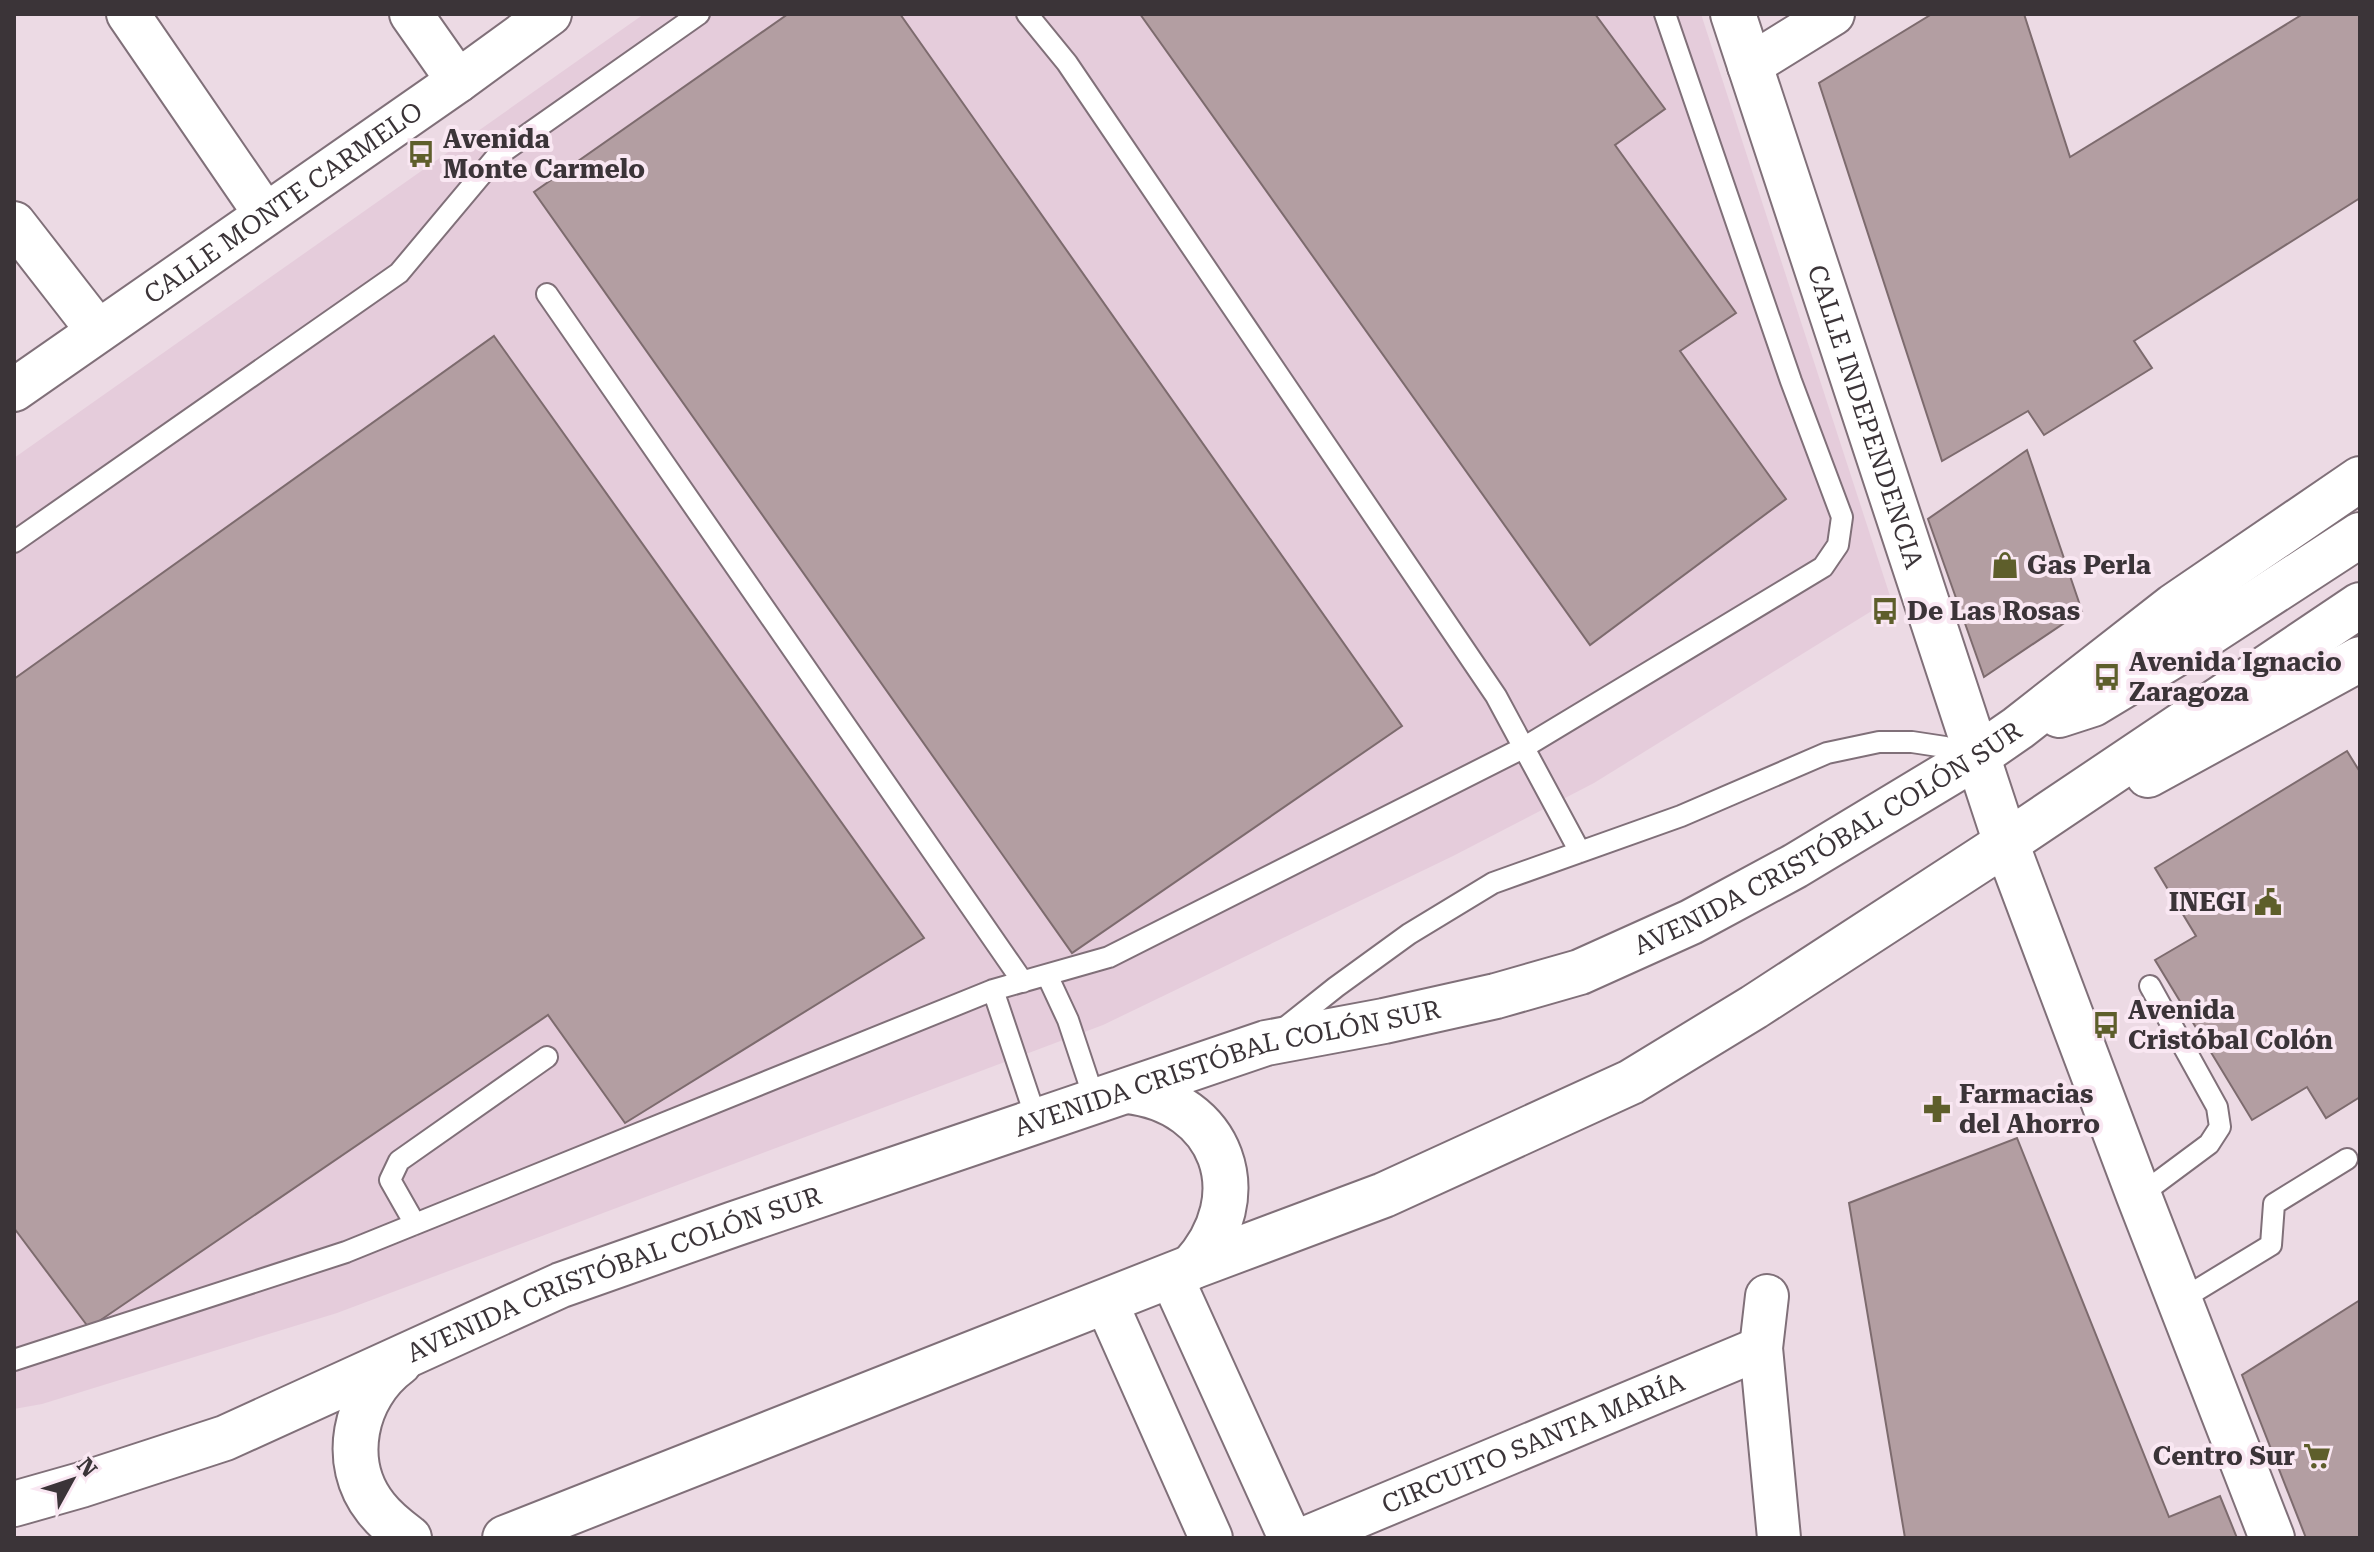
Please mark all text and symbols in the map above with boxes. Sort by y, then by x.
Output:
street label: CALLE MONTE CARMELO [138,95,428,310]
place label: Avenida Monte Carmelo [443,124,645,184]
bus stop icon: Avenida Monte Carmelo [406,139,436,169]
street label: CALLE INDEPENDENCIA [1802,261,1930,572]
shop icon: Gas Perla [1990,550,2020,580]
place label: Gas Perla [2027,550,2151,580]
bus stop icon: De Las Rosas [1870,596,1900,626]
place label: De Las Rosas [1907,596,2080,626]
place label: Avenida Ignacio Zaragoza [2129,647,2342,707]
bus stop icon: Avenida Ignacio Zaragoza [2092,662,2122,692]
street label: AVENIDA CRISTÓBAL COLÓN SUR [1629,715,2028,961]
place label: INEGI [2169,887,2246,917]
public building icon: INEGI [2253,887,2283,917]
street label: AVENIDA CRISTÓBAL COLÓN SUR [1010,994,1444,1143]
place label: Avenida Cristóbal Colón [2128,995,2333,1055]
bus stop icon: Avenida Cristóbal Colón [2091,1010,2121,1040]
place label: Farmacias del Ahorro [1959,1079,2100,1139]
pharmacy icon: Farmacias del Ahorro [1922,1094,1952,1124]
street label: AVENIDA CRISTÓBAL COLÓN SUR [402,1180,826,1368]
street label: CIRCUITO SANTA MARÍA [1377,1367,1689,1520]
north arrow [32,1440,112,1520]
place label: Centro Sur [2153,1441,2295,1471]
supermarket icon: Centro Sur [2302,1441,2332,1471]
text: N [72,1453,102,1482]

